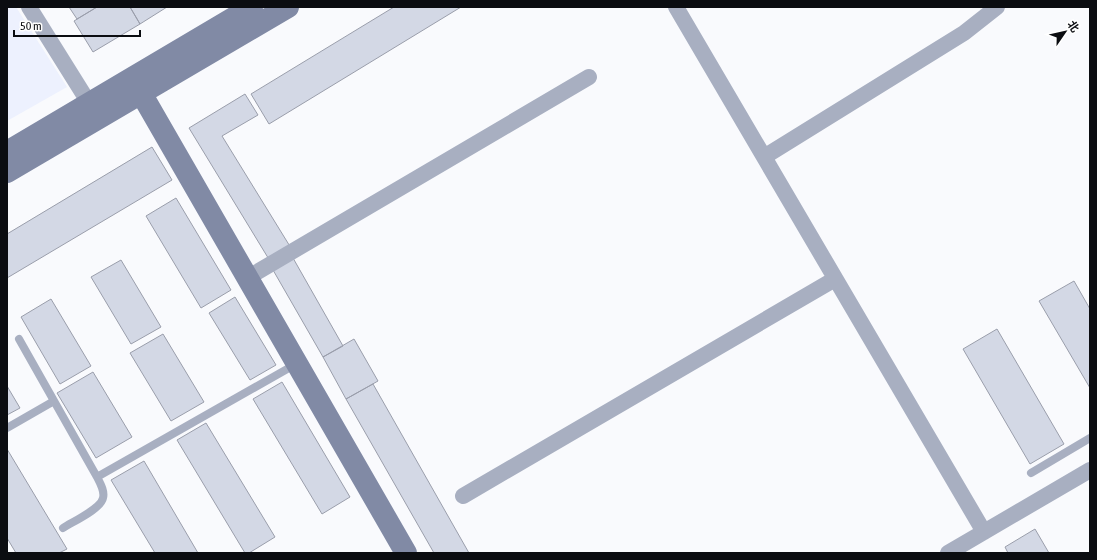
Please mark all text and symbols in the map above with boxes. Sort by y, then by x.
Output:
scale bar [14,12,140,38]
north arrow [1045,12,1085,52]
text: 北 [1065,18,1081,34]
text: 50 m [20,19,42,33]

